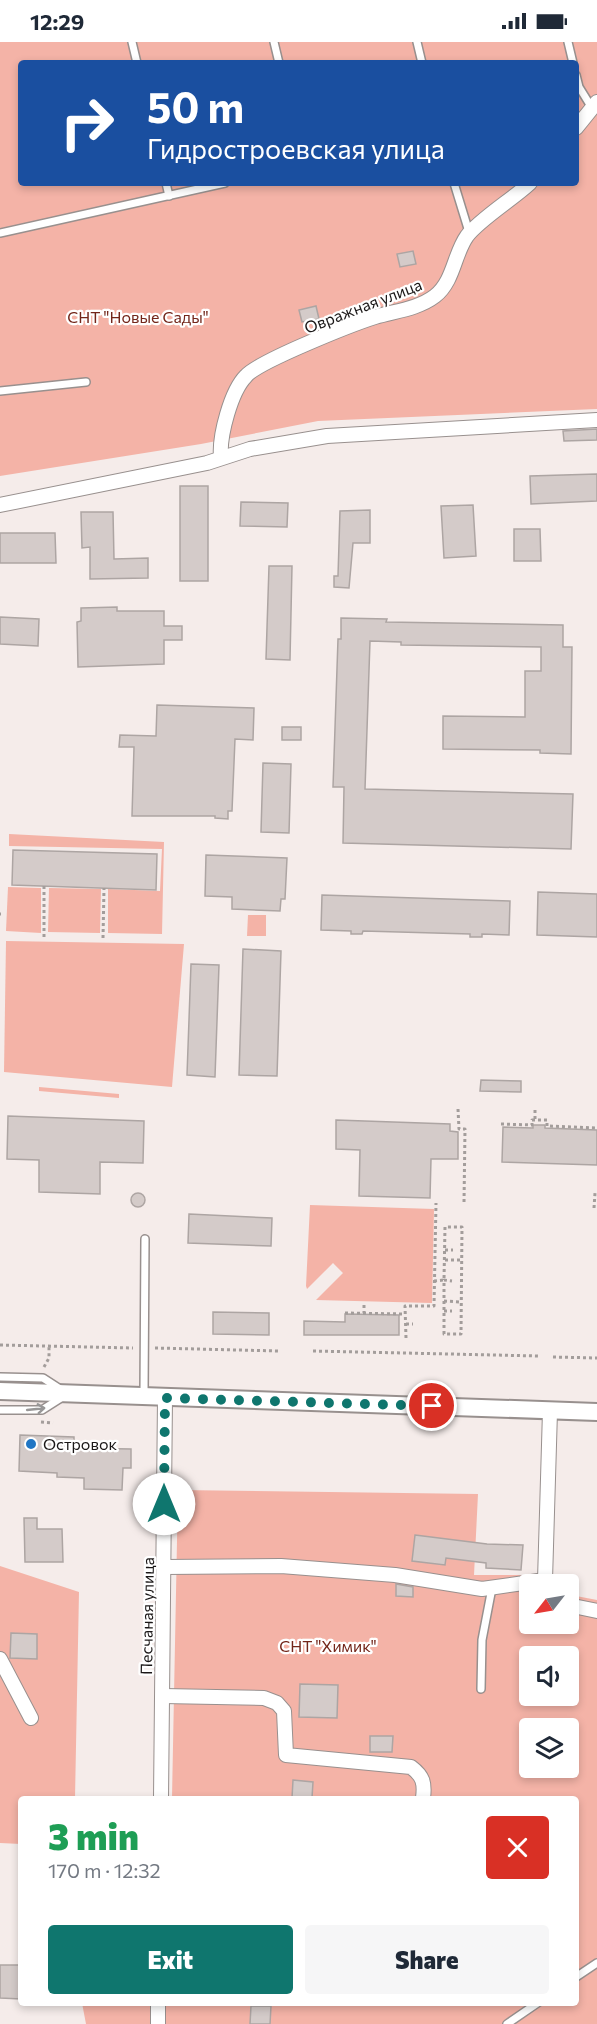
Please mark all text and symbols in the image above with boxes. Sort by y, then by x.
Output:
text: 12:29 [30,8,84,35]
text: 50 m [147,80,244,132]
icon: right [48,84,126,162]
text: Гидростроевская улица [147,132,445,165]
street label: Овражная улица [301,274,424,337]
park label: СНТ "Новые Сады" [67,307,209,326]
pin [406,1380,457,1431]
icon: arrive [415,1389,448,1422]
one-way arrow [26,1403,45,1414]
place label: Островок [43,1434,117,1453]
marker: Островок [24,1437,38,1451]
position arrow [132,1472,196,1536]
street label: Песчаная улица [136,1557,157,1675]
north arrow [519,1574,579,1634]
map controls [519,1574,579,1778]
park label: СНТ "Химик" [279,1636,377,1655]
button: sound [519,1646,579,1706]
button: layers [519,1718,579,1778]
text: 3 min [48,1813,139,1857]
button: close [486,1816,549,1879]
text: 170 m · 12:32 [48,1858,161,1882]
button: Exit [48,1925,293,1994]
button: Share [305,1925,549,1994]

